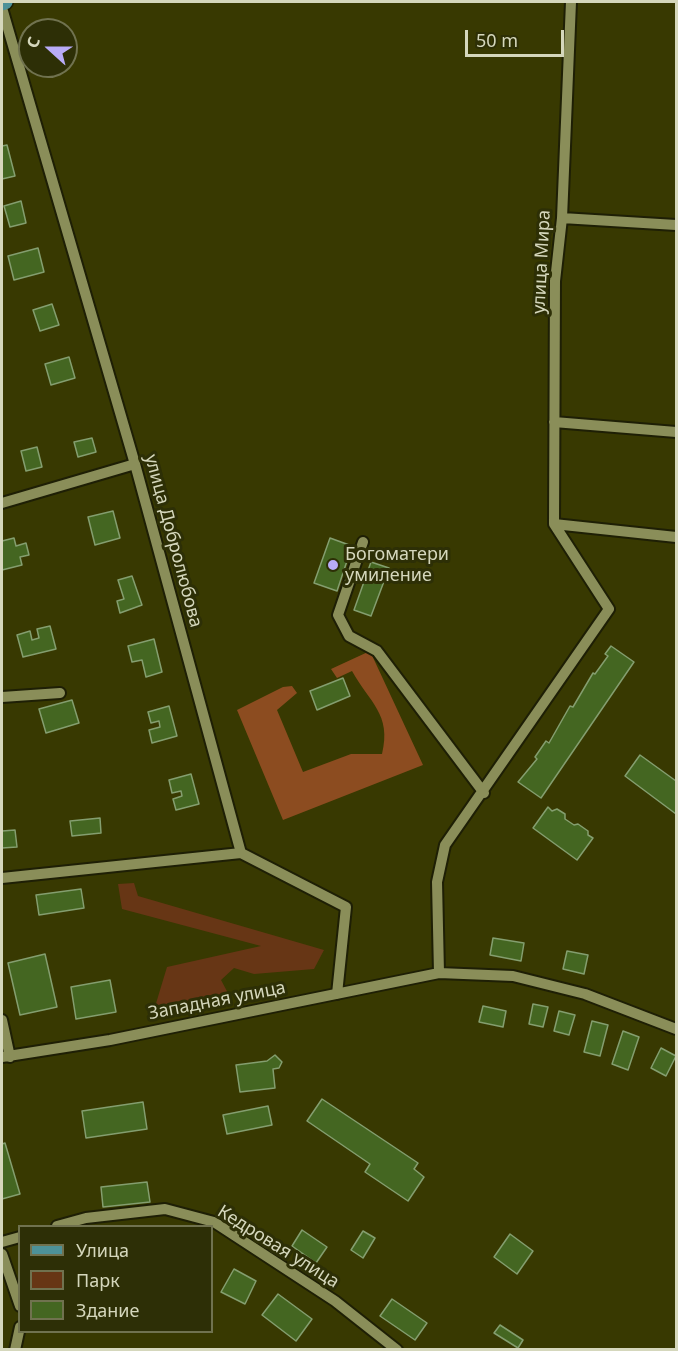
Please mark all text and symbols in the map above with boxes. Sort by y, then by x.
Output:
north arrow [18,18,78,78]
scale bar [468,18,567,56]
text: 50 m [476,28,518,52]
text: С [21,34,45,51]
street label: улица Мира [528,209,556,315]
street label: улица Добролюбова [139,452,207,630]
place label: Богоматери умиление [345,544,449,586]
marker: Богоматери умиление [326,558,340,572]
street label: Западная улица [147,977,287,1025]
street label: Кедровая улица [213,1201,343,1293]
legend [18,1225,213,1333]
text: Улица [76,1238,129,1262]
text: Парк [76,1268,120,1292]
text: Здание [76,1298,139,1322]

